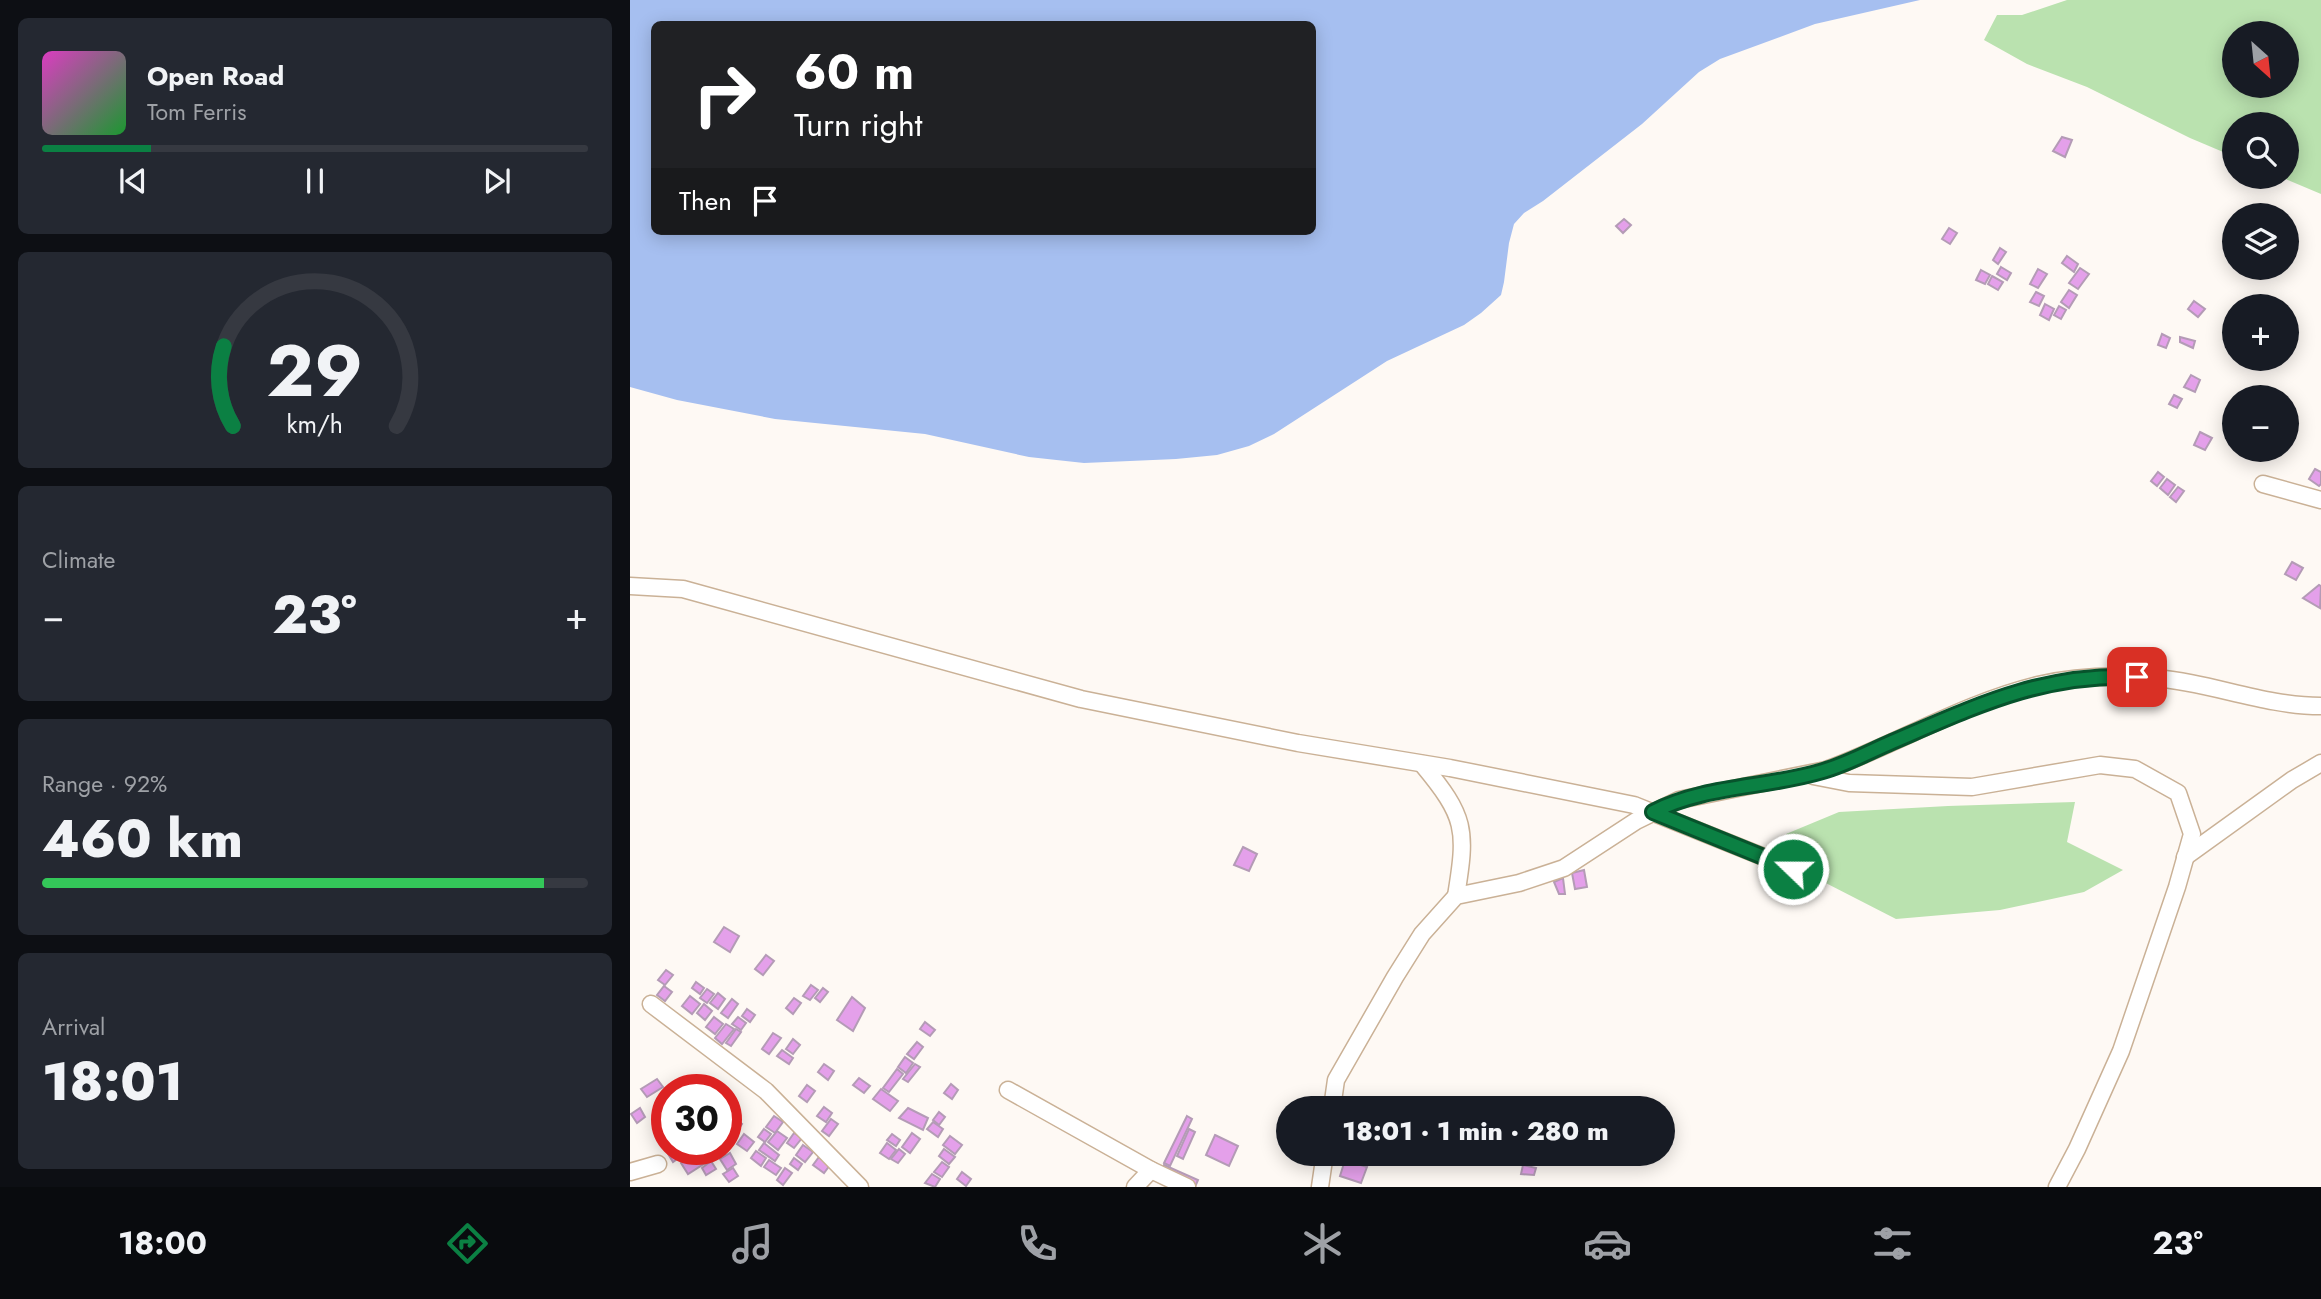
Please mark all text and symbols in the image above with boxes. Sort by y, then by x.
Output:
north arrow [2222,21,2300,98]
map controls [2222,21,2299,462]
text: 60 m [794,37,914,107]
icon: right [679,49,770,140]
text: Open Road [147,57,284,95]
text: Tom Ferris [147,95,246,129]
text: Turn right [794,102,923,148]
button: search [2222,112,2299,189]
icon: previous [114,162,152,200]
icon: pause [296,162,334,200]
icon: next [478,162,516,200]
text: Then [679,182,732,220]
icon: arrive [746,182,784,220]
button: layers [2222,203,2299,280]
button: + [2222,294,2299,371]
text: 29 [267,318,363,423]
button: − [2222,385,2299,462]
text: km/h [287,405,343,441]
text: Climate [42,543,115,577]
text: 23° [272,577,357,653]
text: − [42,588,64,643]
text: + [565,588,588,643]
pin [2107,647,2167,707]
icon: arrive [2118,658,2156,696]
text: Range · 92% [42,767,167,801]
text: 460 km [42,801,243,877]
position arrow [1756,832,1830,906]
text: Arrival [42,1010,105,1044]
text: 18:01 [42,1044,183,1120]
speed limit sign: 30 [651,1074,742,1165]
text: 18:01 · 1 min · 280 m [1342,1112,1609,1150]
icon: directions [443,1219,492,1268]
icon: music [728,1219,777,1268]
icon: phone [1013,1219,1062,1268]
icon: climate [1298,1219,1347,1268]
icon: car [1583,1219,1632,1268]
icon: filters [1868,1219,1917,1268]
text: 18:00 [118,1220,207,1266]
text: 23° [2153,1220,2203,1266]

